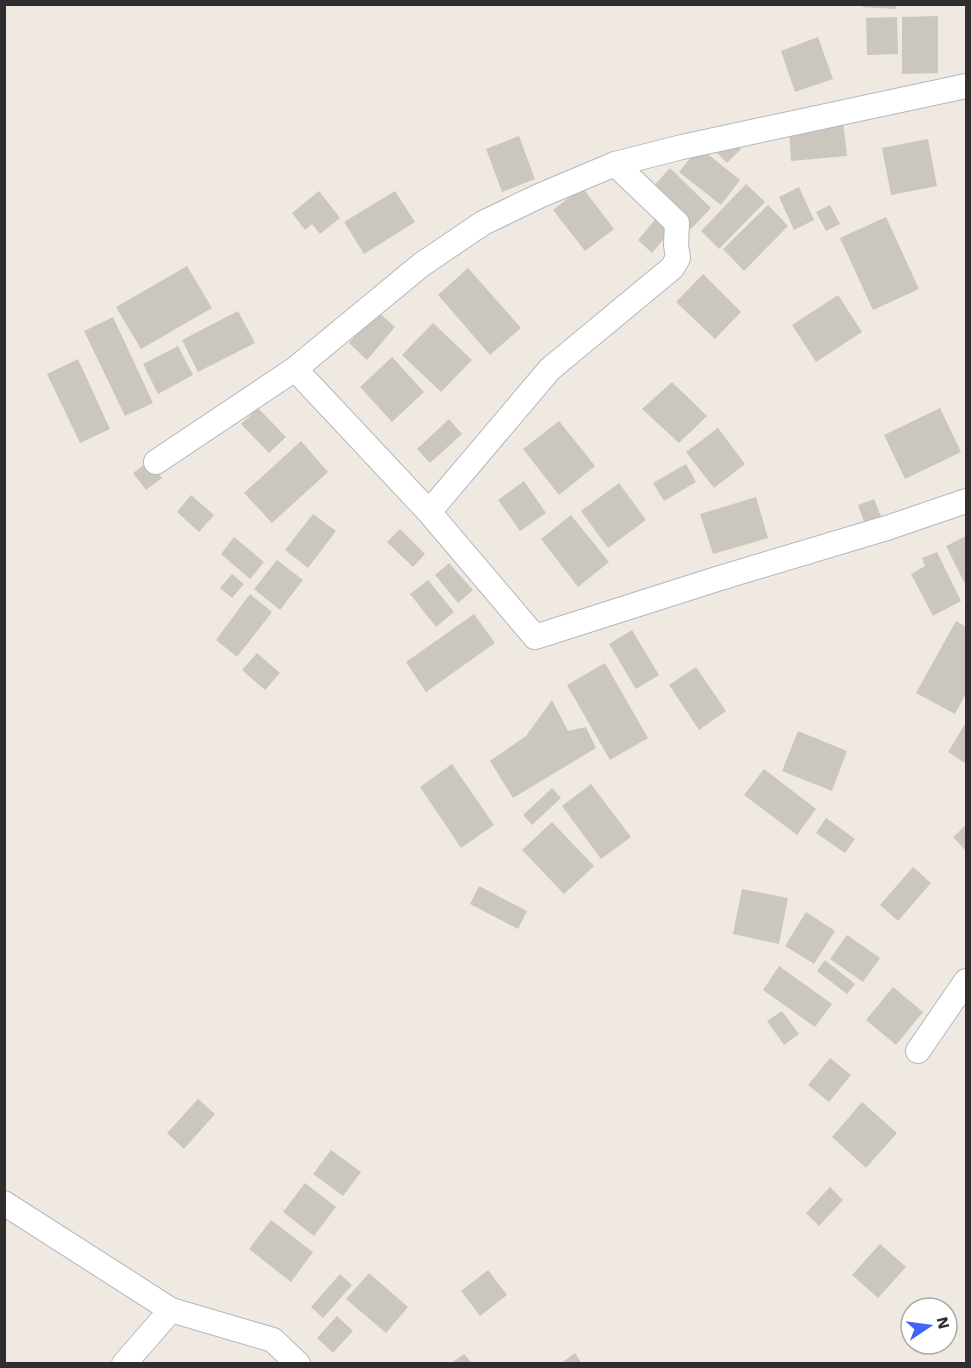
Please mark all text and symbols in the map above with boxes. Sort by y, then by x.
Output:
north arrow [899,1296,959,1356]
text: N [933,1315,954,1331]

